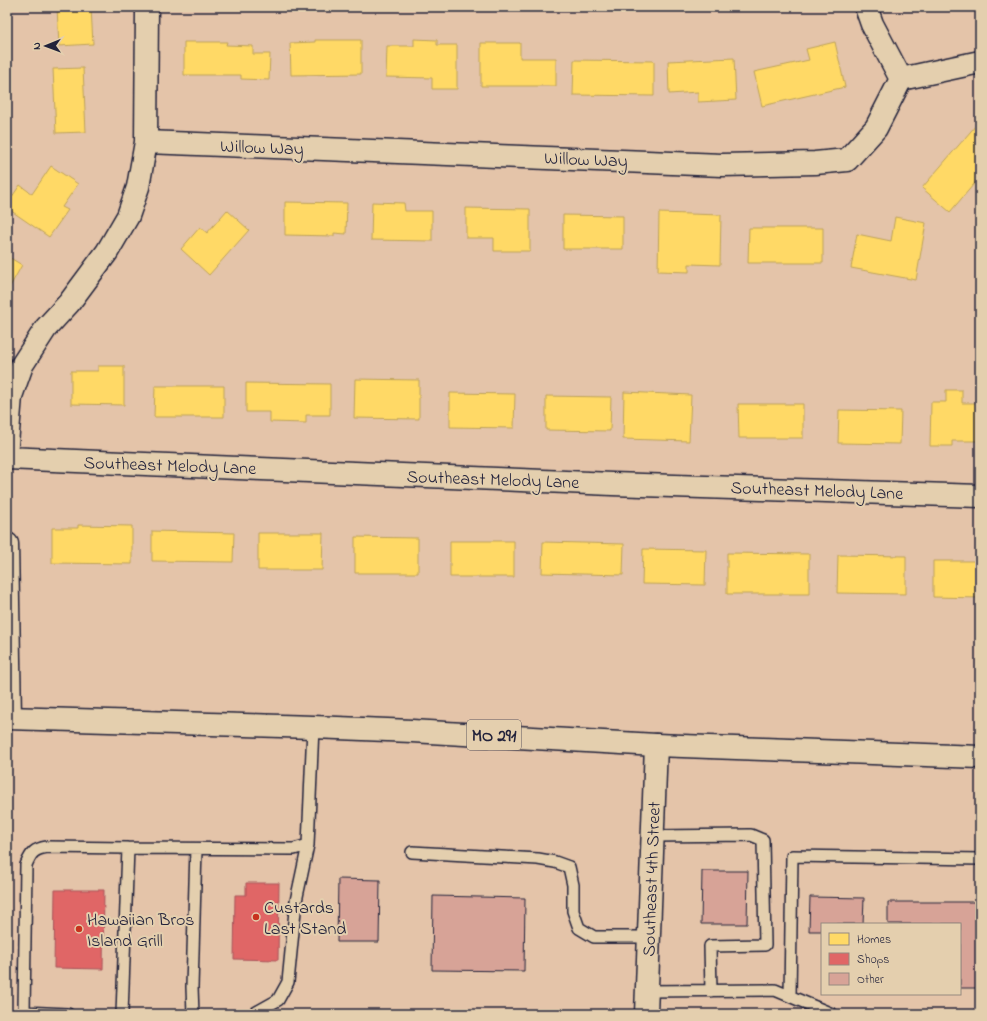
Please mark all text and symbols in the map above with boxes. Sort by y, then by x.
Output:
north arrow [26,26,66,66]
text: N [29,42,45,50]
street label: Willow Way [220,135,304,163]
street label: Willow Way [544,147,628,175]
street label: Southeast Melody Lane [83,451,258,483]
street label: Southeast Melody Lane [406,465,581,497]
street label: Southeast Melody Lane [730,476,905,508]
road number: MO 291 [467,720,521,750]
street label: Southeast 4th Street [637,801,669,957]
place label: Custards Last Stand [264,896,346,943]
place label: Hawaiian Bros Island Grill [87,908,195,955]
marker: Custards Last Stand [251,912,261,922]
legend [821,923,961,995]
marker: Hawaiian Bros Island Grill [74,924,84,934]
text: Homes [857,931,891,949]
text: Shops [857,951,889,969]
text: Other [857,971,884,989]

